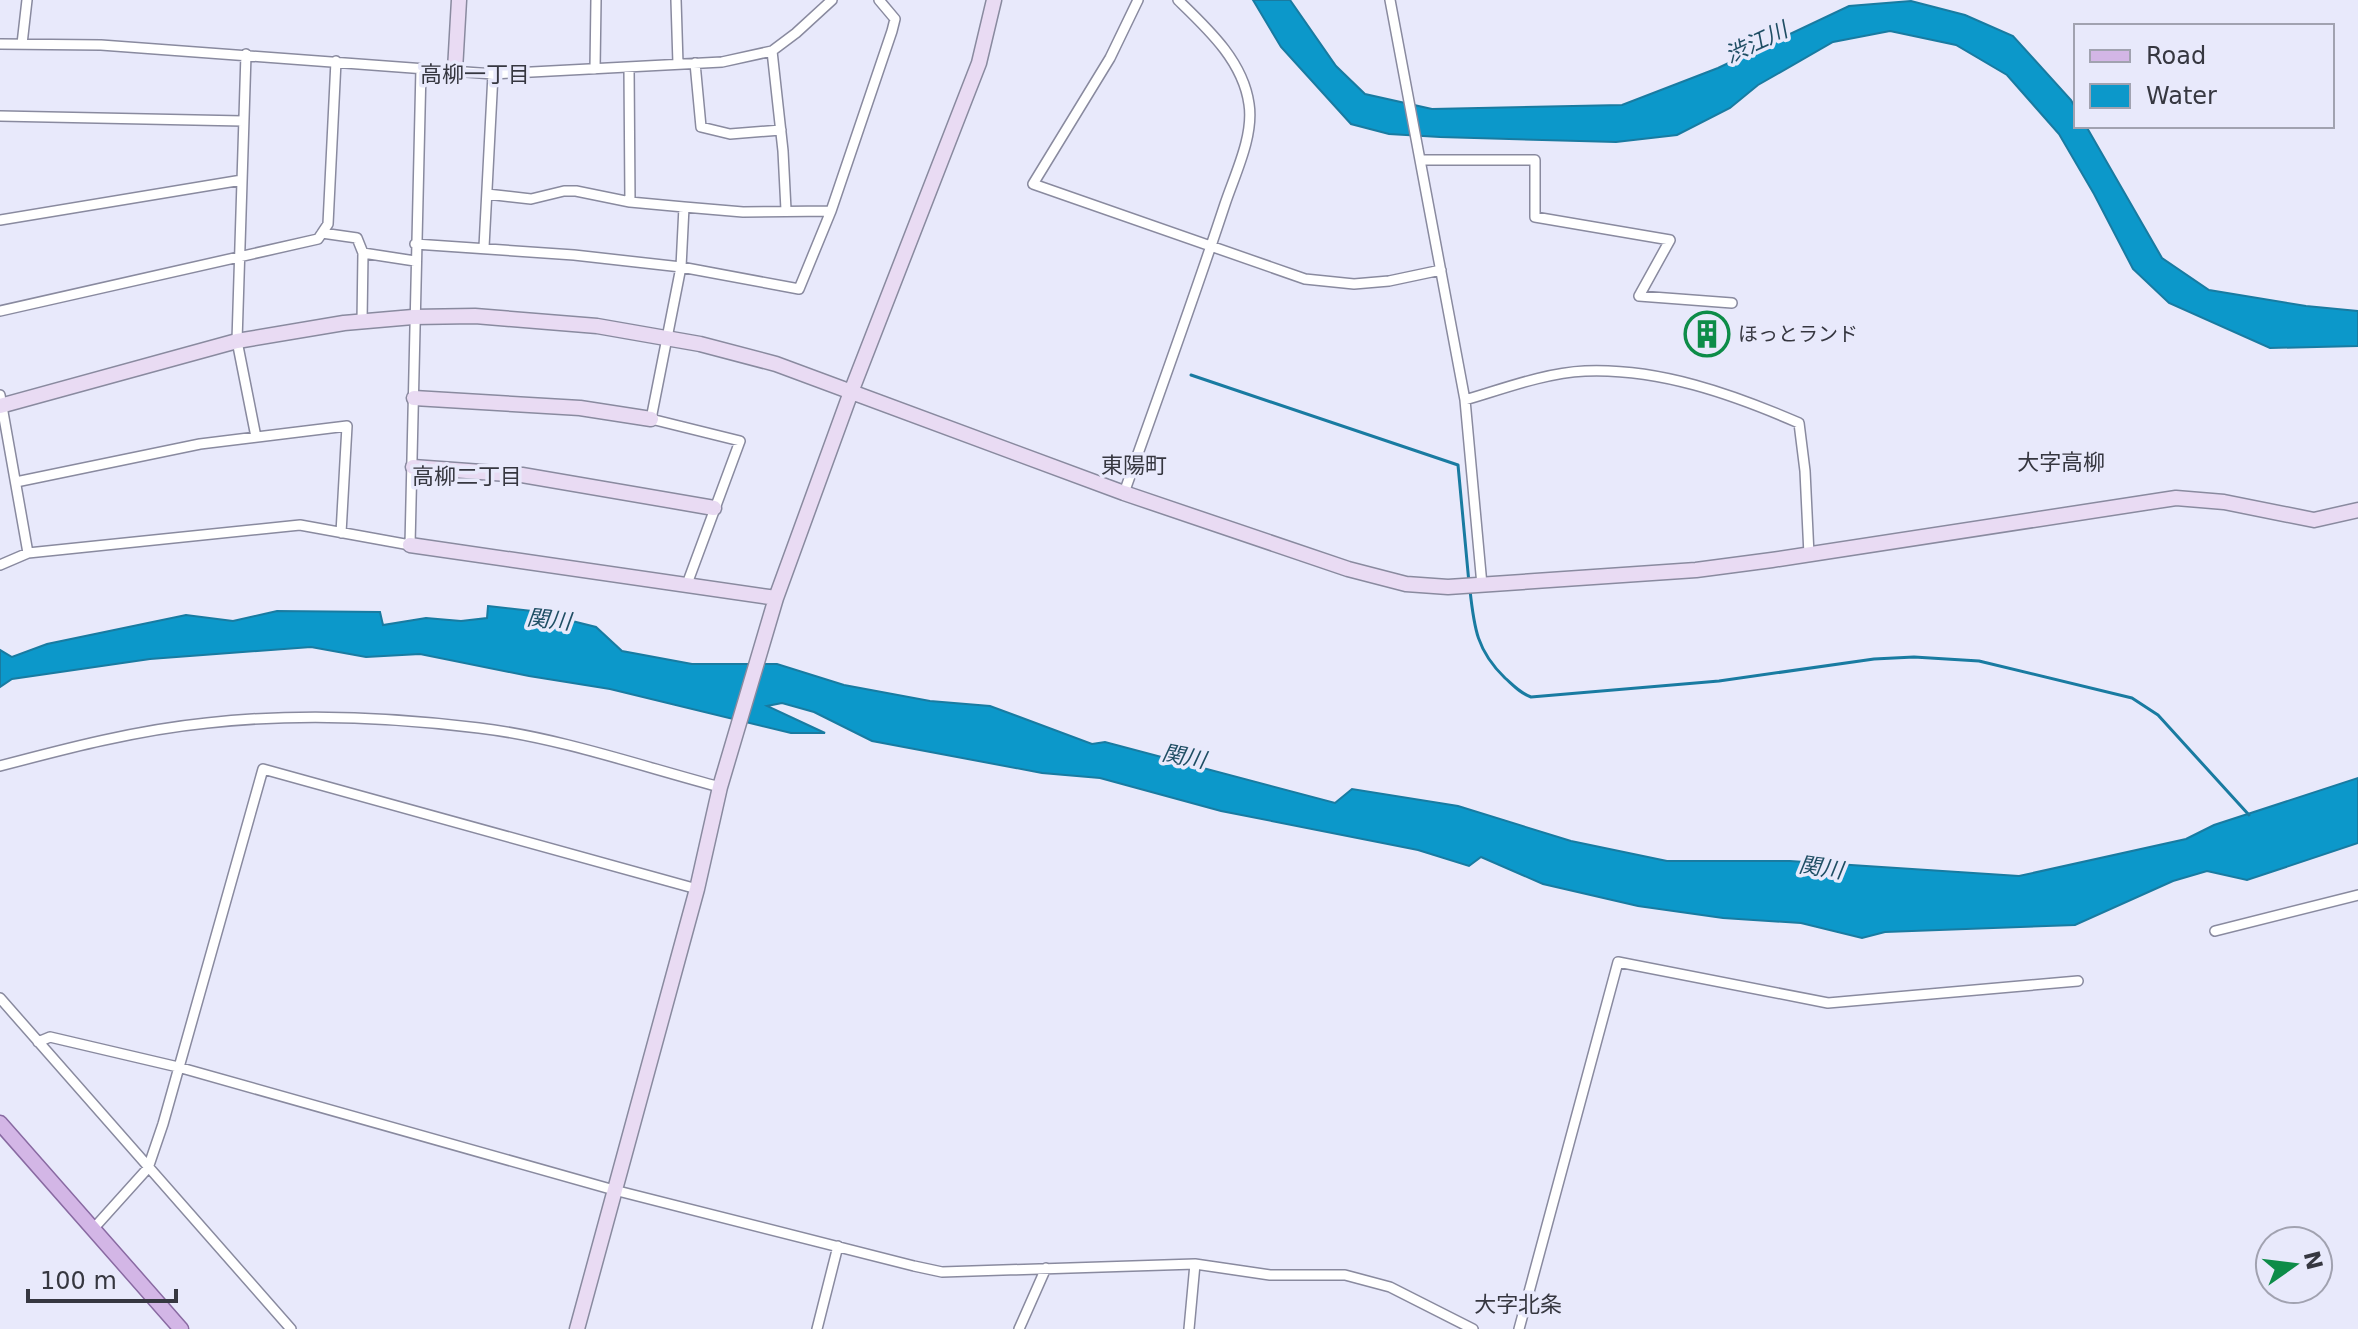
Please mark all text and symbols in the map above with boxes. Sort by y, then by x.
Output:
water label: 渋江川 [1721,16,1793,68]
legend [2074,24,2334,128]
text: Road [2146,42,2206,70]
district label: 高柳一丁目 [420,62,530,87]
text: Water [2146,82,2217,110]
building icon: ほっとランド [1683,310,1731,358]
place label: ほっとランド [1738,322,1858,346]
district label: 大字高柳 [2017,450,2105,475]
district label: 東陽町 [1101,453,1167,478]
district label: 高柳二丁目 [412,464,522,489]
water label: 関川 [526,605,574,634]
water label: 関川 [1160,740,1210,773]
water label: 関川 [1797,852,1846,883]
north arrow [2254,1225,2334,1305]
text: N [2299,1248,2327,1272]
scale bar [28,1253,176,1303]
text: 100 m [40,1267,117,1295]
district label: 大字北条 [1474,1292,1562,1317]

